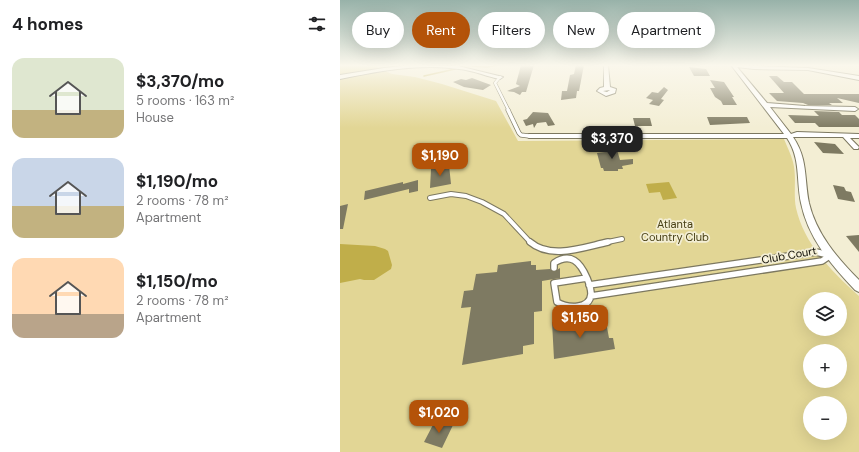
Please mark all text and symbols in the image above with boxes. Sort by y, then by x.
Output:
chip: Buy [352,12,404,48]
chip: Rent [412,12,470,48]
chip: Filters [478,12,545,48]
chip: New [553,12,609,48]
chip: Apartment [617,12,715,48]
text: 4 homes [12,13,83,35]
icon: filters [306,13,328,35]
text: $3,370/mo [136,70,224,92]
icon: home [44,74,92,122]
text: 5 rooms · 163 m² [136,92,234,109]
text: House [136,109,174,126]
pin: $3,370 [579,126,645,160]
text: $3,370 [591,130,633,147]
pin: $1,190 [407,143,473,177]
text: $1,190 [421,147,459,164]
text: $1,190/mo [136,170,218,192]
icon: home [44,174,92,222]
text: 2 rooms · 78 m² [136,192,228,209]
text: Apartment [136,209,201,226]
park label: Atlanta Country Club [641,217,709,244]
street label: Club Court [760,243,818,267]
text: $1,150/mo [136,270,218,292]
icon: home [44,274,92,322]
text: 2 rooms · 78 m² [136,292,228,309]
map controls [803,292,847,440]
button: layers [803,292,847,336]
pin: $1,150 [547,305,613,339]
text: Apartment [136,309,201,326]
text: $1,150 [561,309,599,326]
button: + [803,344,847,388]
button: − [803,396,847,440]
pin: $1,020 [406,400,472,434]
text: $1,020 [418,404,460,421]

